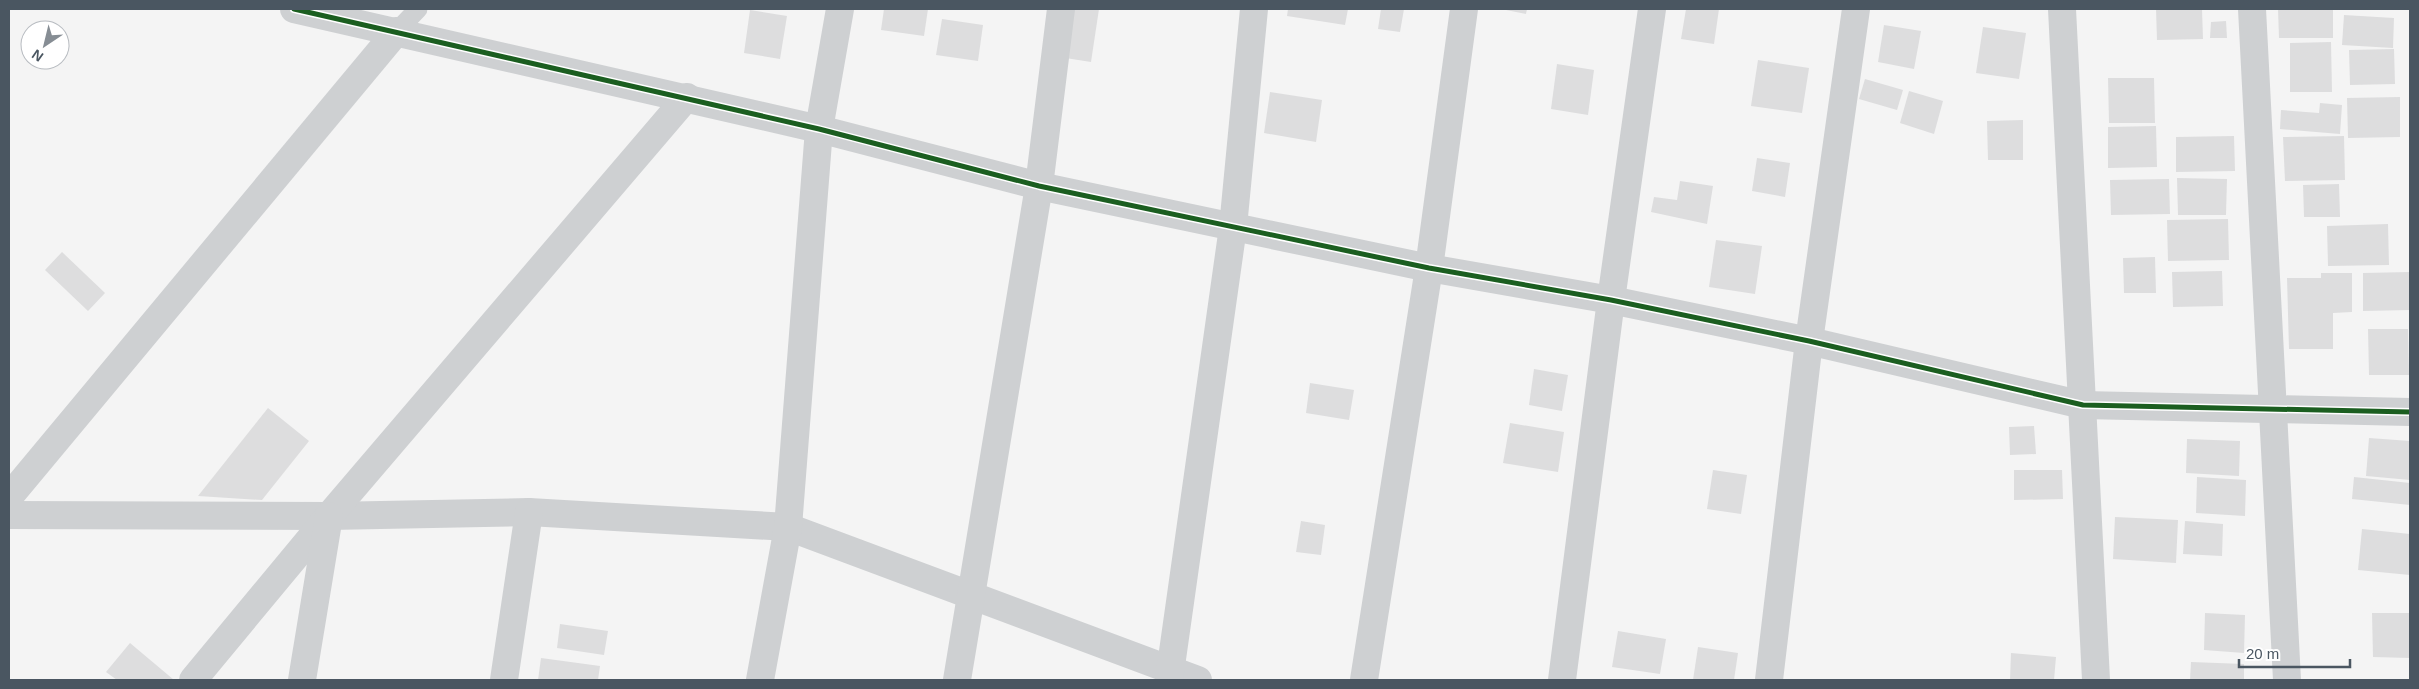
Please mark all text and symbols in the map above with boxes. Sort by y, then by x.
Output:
north arrow [20,20,70,70]
text: N [29,46,46,65]
scale bar [2239,636,2350,668]
text: 20 m [2246,645,2279,662]

